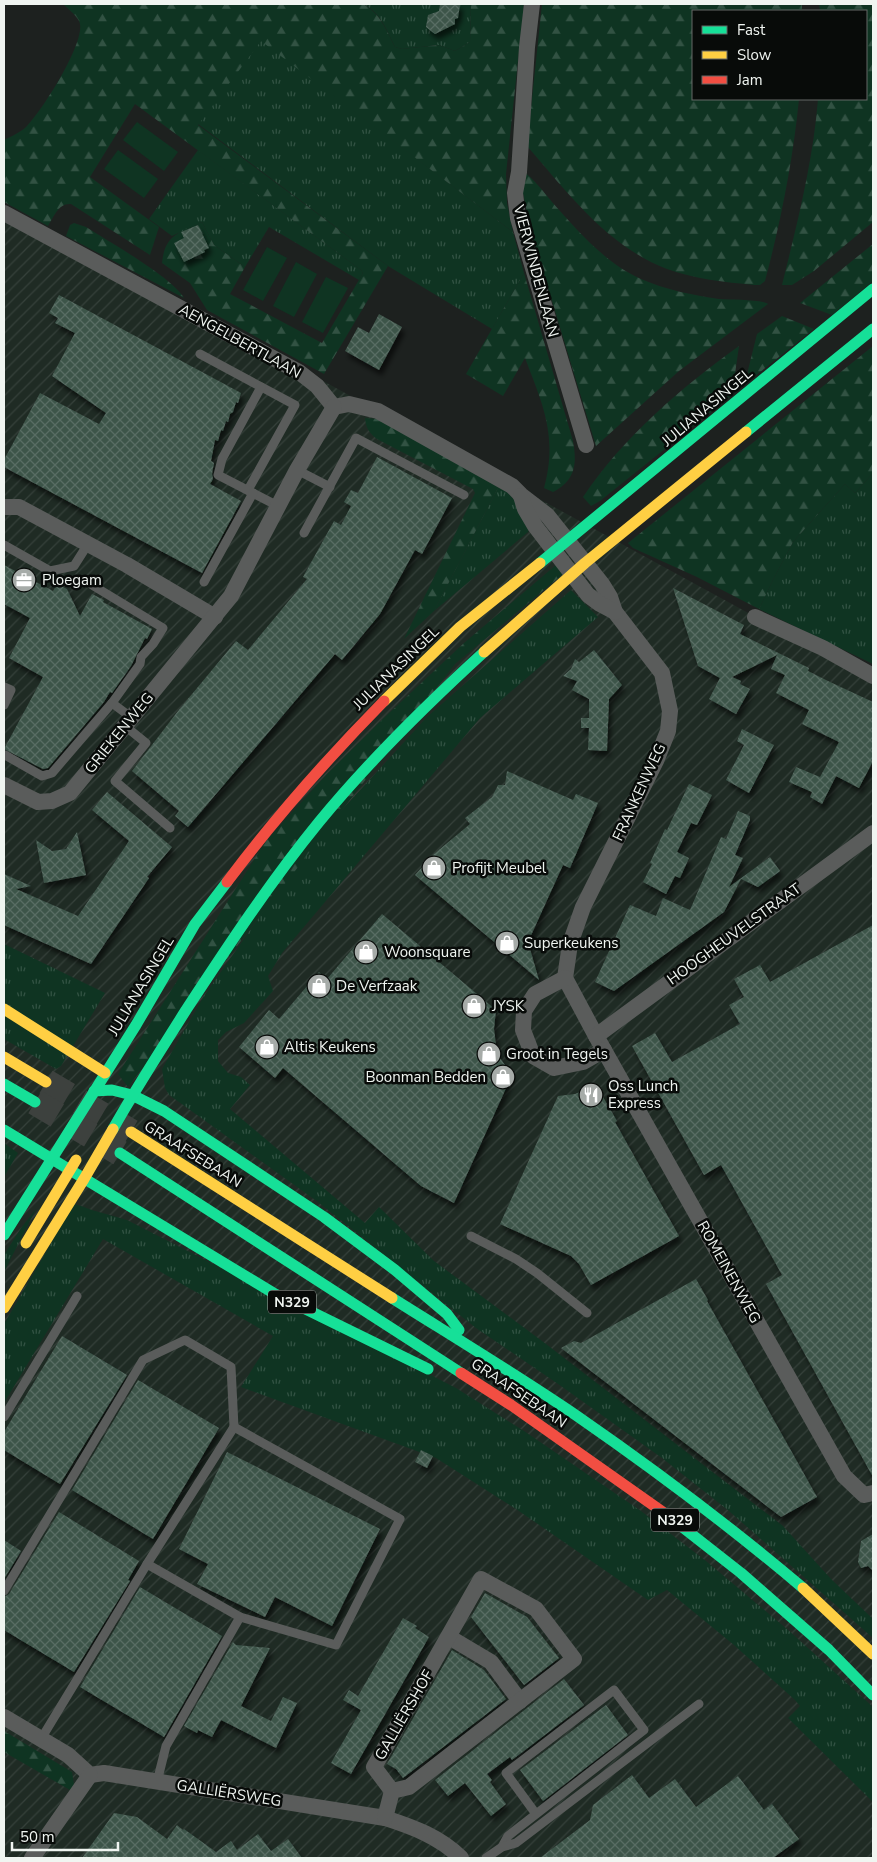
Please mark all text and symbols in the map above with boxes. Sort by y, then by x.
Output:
legend [692,10,867,100]
text: Fast [737,20,766,40]
text: Slow [737,45,772,65]
text: Jam [736,70,763,90]
street label: VIERWINDENLAAN [508,202,563,339]
street label: AENGELBERTLAAN [175,299,305,383]
street label: JULIANASINGEL [657,363,757,451]
office icon: Ploegam [11,567,37,593]
place label: Ploegam [42,570,102,590]
street label: JULIANASINGEL [348,622,443,715]
street label: GRIEKENWEG [80,688,158,778]
street label: FRANKENWEG [608,740,670,844]
shop icon: Profijt Meubel [421,855,447,881]
place label: Profijt Meubel [452,858,547,878]
street label: HOOGHEUVELSTRAAT [663,879,805,989]
shop icon: Superkeukens [494,930,520,956]
street label: JULIANASINGEL [103,933,179,1040]
place label: Superkeukens [524,933,618,953]
shop icon: Woonsquare [353,939,379,965]
place label: Woonsquare [384,942,470,962]
shop icon: De Verfzaak [306,973,332,999]
place label: De Verfzaak [336,976,418,996]
shop icon: JYSK [461,993,487,1019]
place label: JYSK [491,996,525,1016]
shop icon: Altis Keukens [254,1034,280,1060]
place label: Altis Keukens [284,1037,376,1057]
shop icon: Groot in Tegels [476,1041,502,1067]
place label: Groot in Tegels [506,1044,608,1064]
shop icon: Boonman Bedden [490,1064,516,1090]
place label: Boonman Bedden [365,1067,486,1087]
place label: Oss Lunch Express [608,1076,678,1113]
restaurant icon: Oss Lunch Express [578,1082,604,1108]
street label: GRAAFSEBAAN [140,1116,246,1192]
street label: ROMEINENWEG [693,1217,765,1327]
road number: N329 [268,1290,316,1314]
street label: GRAAFSEBAAN [467,1354,571,1432]
road number: N329 [651,1508,699,1532]
street label: GALLIËRSHOF [370,1666,438,1764]
street label: GALLIËRSWEG [175,1775,283,1811]
scale bar [12,1820,119,1852]
text: 50 m [20,1827,55,1847]

